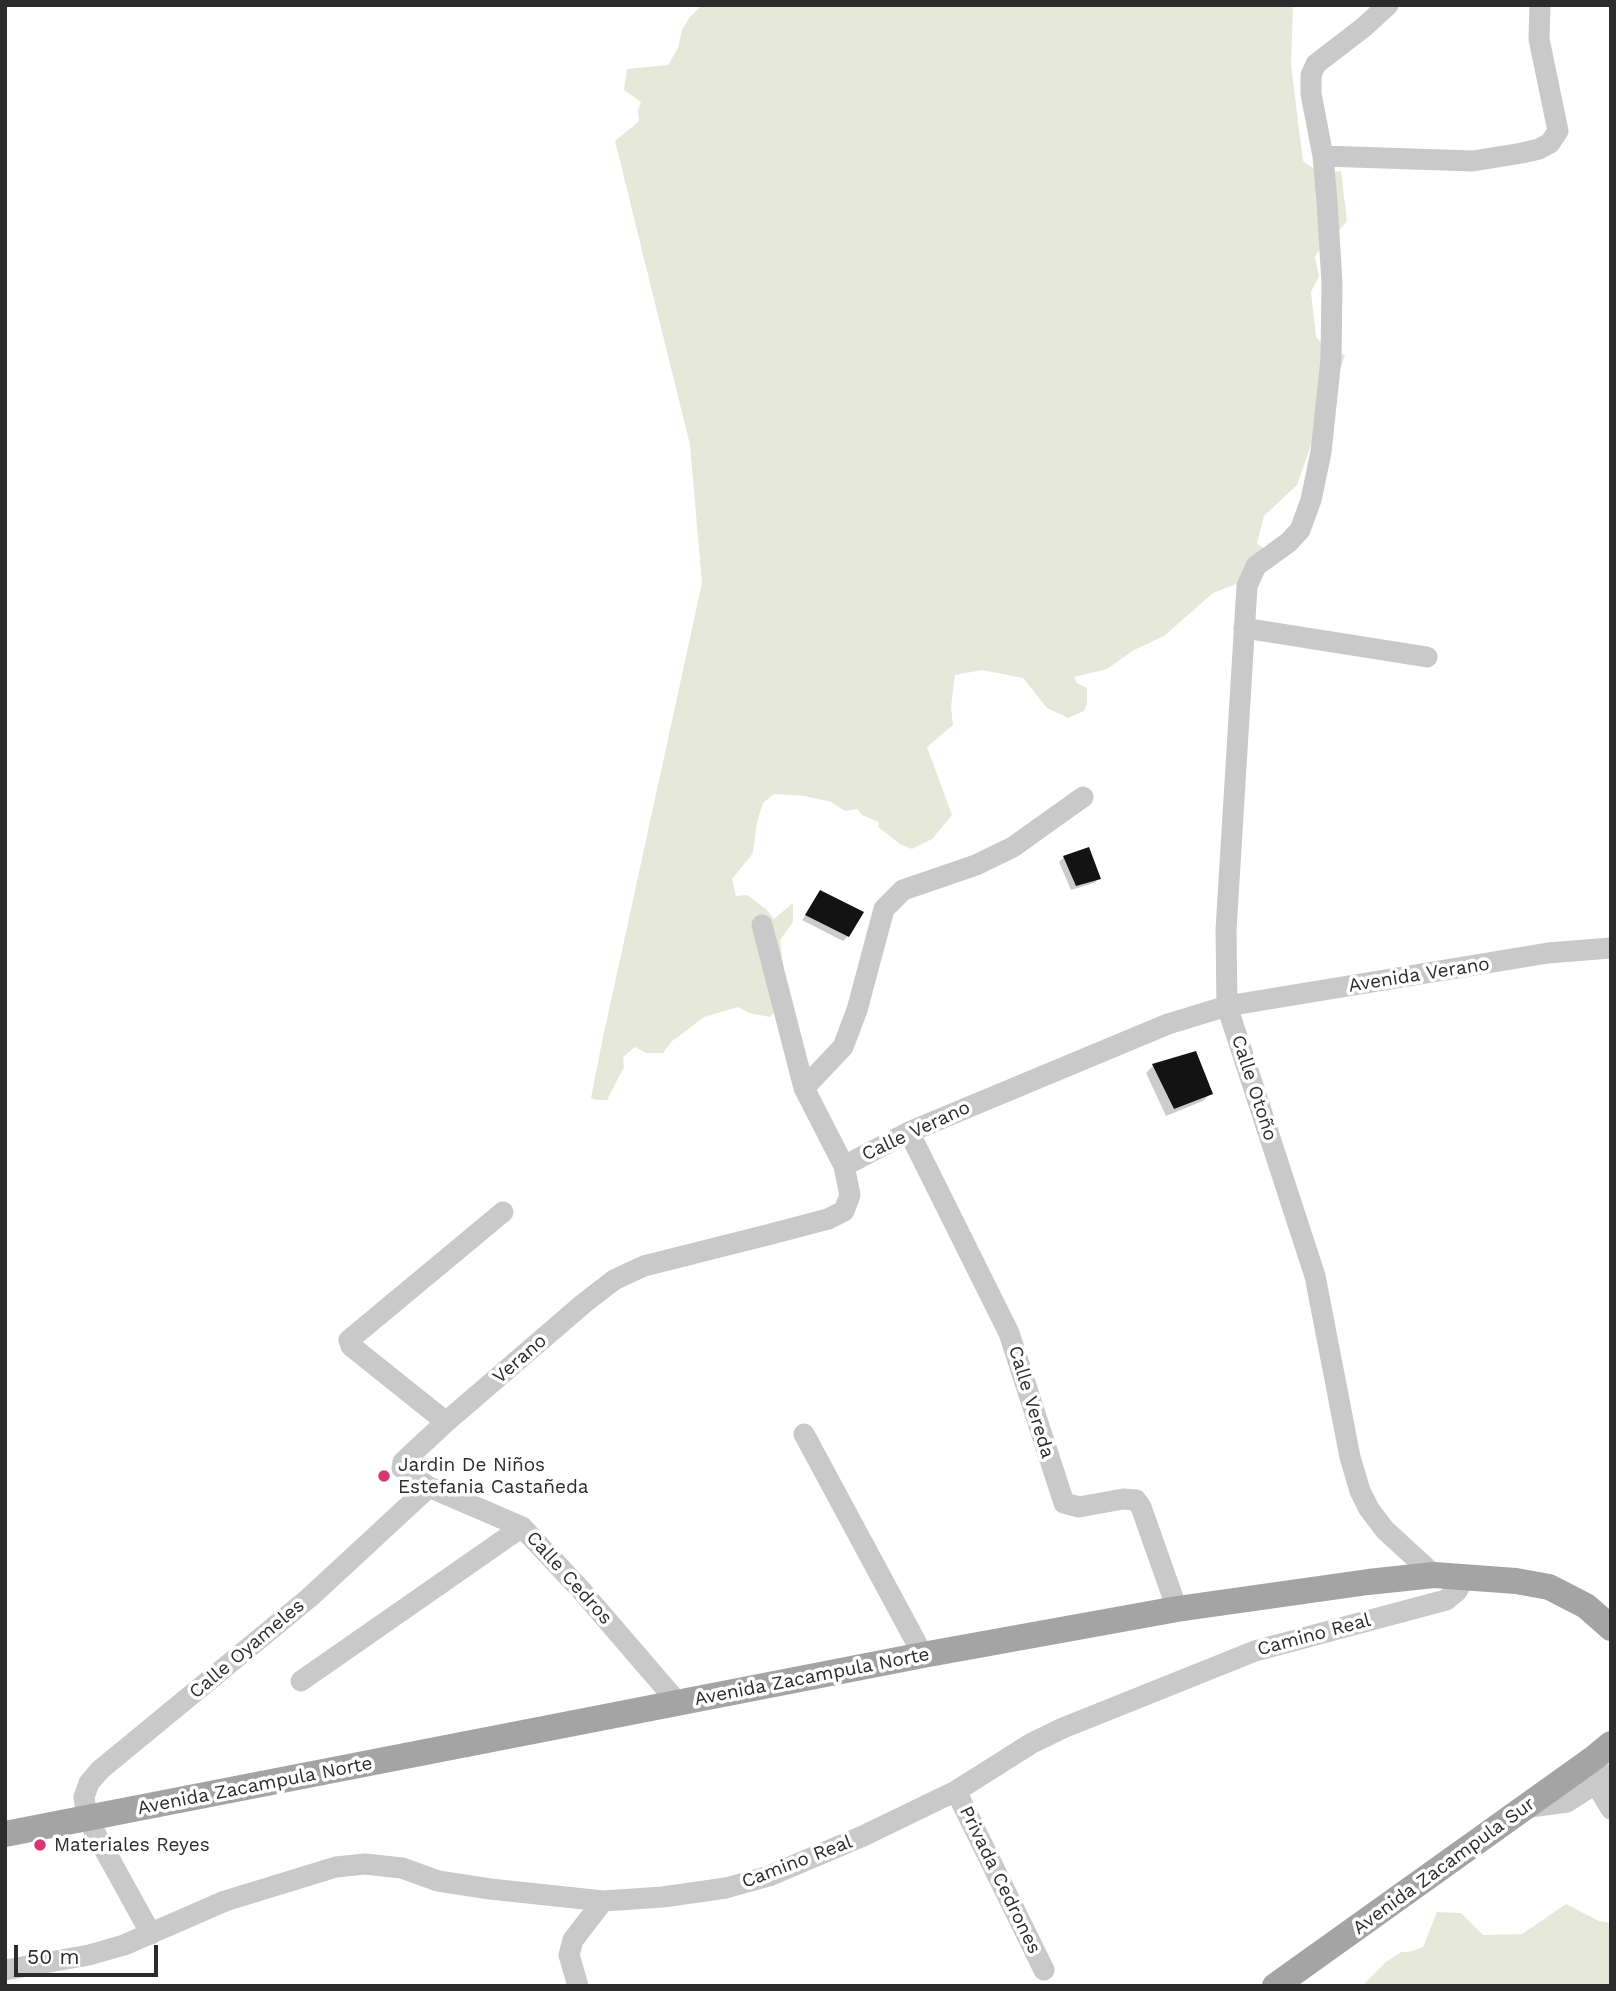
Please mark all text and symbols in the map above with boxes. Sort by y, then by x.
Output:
street label: Avenida Verano [1347,953,1491,997]
street label: Calle Otoño [1226,1032,1282,1144]
street label: Calle Verano [858,1096,974,1166]
street label: Verano [488,1329,552,1389]
street label: Calle Vereda [1003,1343,1059,1461]
place label: Jardin De Niños Estefania Castañeda [398,1454,589,1498]
marker: Jardin De Niños Estefania Castañeda [376,1468,392,1484]
street label: Calle Cedros [521,1527,617,1629]
street label: Calle Oyameles [185,1594,309,1704]
street label: Camino Real [1255,1609,1373,1661]
street label: Avenida Zacampula Norte [693,1643,931,1711]
street label: Avenida Zacampula Norte [136,1752,374,1820]
street label: Avenida Zacampula Sur [1349,1792,1539,1940]
street label: Privada Cedrones [954,1802,1046,1958]
street label: Camino Real [739,1830,855,1894]
place label: Materiales Reyes [54,1834,210,1856]
marker: Materiales Reyes [32,1837,48,1853]
scale bar [18,1932,161,1976]
text: 50 m [27,1944,79,1969]

